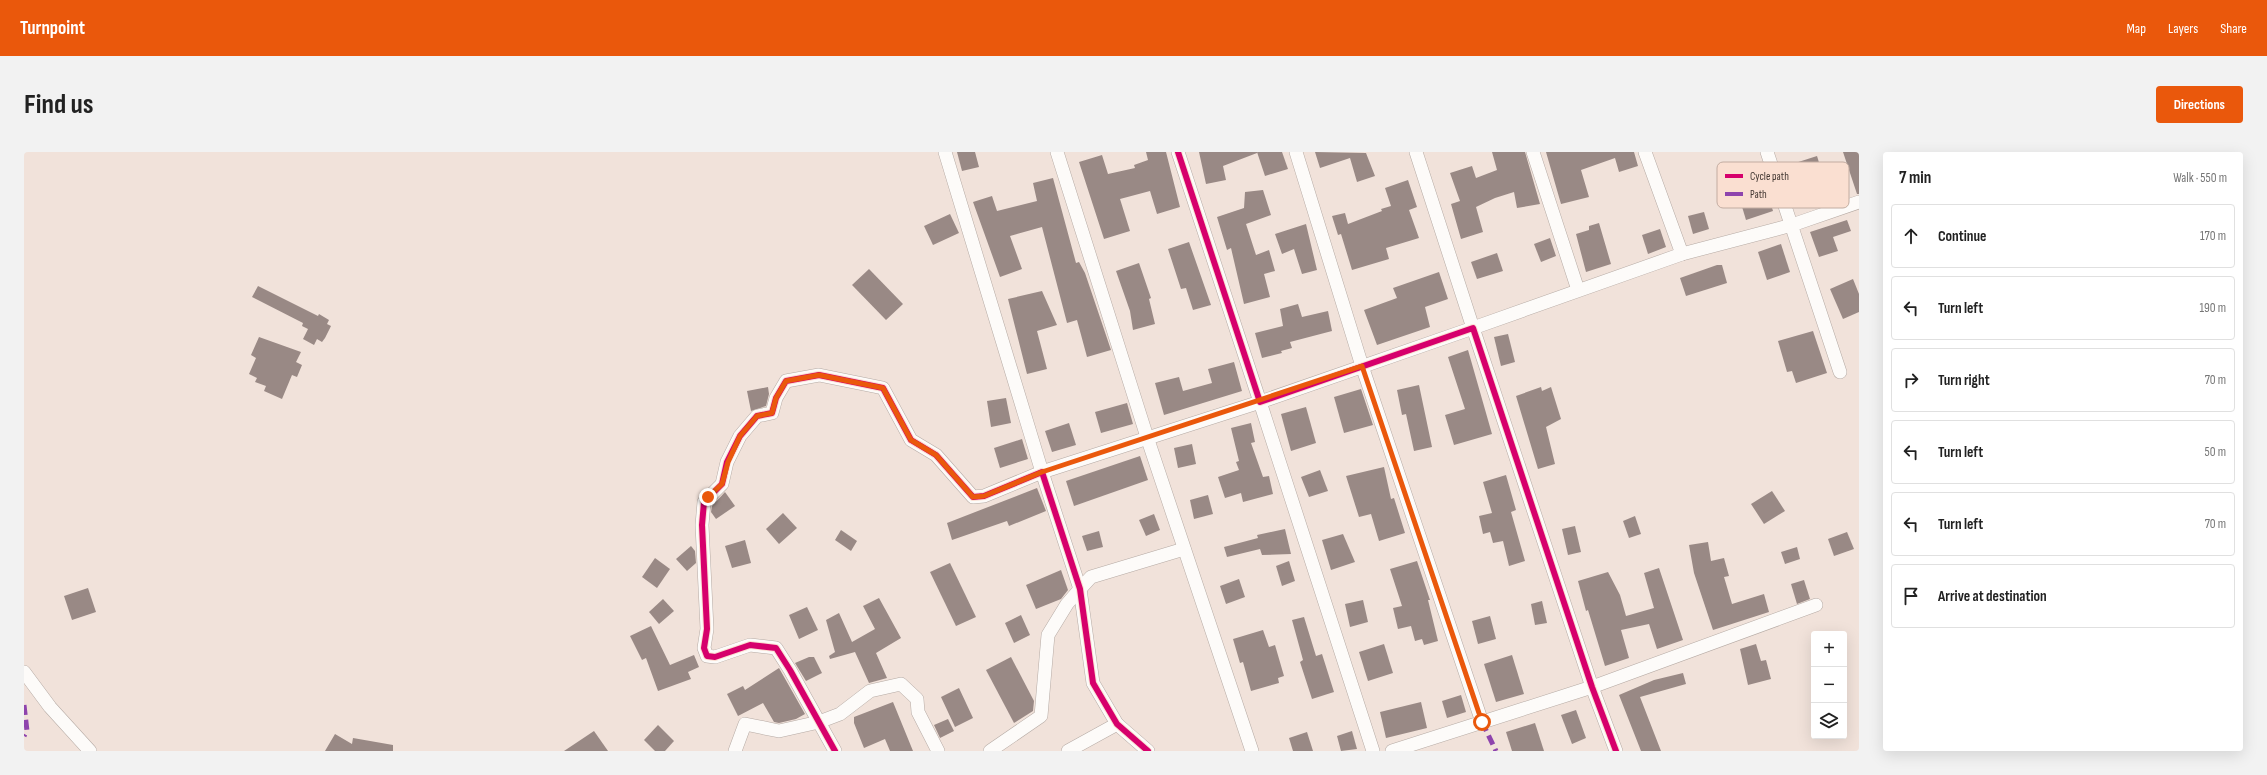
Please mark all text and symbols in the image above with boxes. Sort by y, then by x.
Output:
text: Turnpoint [20,17,85,40]
text: Map [2126,20,2146,37]
text: Layers [2168,20,2198,37]
text: Share [2220,20,2247,37]
button: Directions [2156,86,2243,123]
text: Find us [24,88,93,121]
legend [1717,162,1849,208]
text: 7 min [1899,168,1931,188]
text: Cycle path [1750,170,1789,183]
text: Walk · 550 m [2173,170,2227,186]
text: Path [1750,188,1767,201]
icon: ahead [1900,225,1922,247]
text: Continue [1938,227,1987,246]
text: 170 m [2200,228,2226,244]
icon: left [1900,297,1922,319]
text: Turn left [1938,299,1983,318]
text: 190 m [2199,300,2226,316]
icon: right [1900,369,1922,391]
text: Turn right [1938,371,1990,390]
text: 70 m [2205,372,2226,388]
icon: left [1900,441,1922,463]
text: Turn left [1938,443,1983,462]
text: 50 m [2205,444,2226,460]
route end [699,488,717,506]
icon: left [1900,513,1922,535]
text: Turn left [1938,515,1983,534]
text: 70 m [2205,516,2226,532]
icon: arrive [1900,585,1922,607]
text: Arrive at destination [1938,587,2047,606]
map controls [1811,631,1847,739]
button: + [1811,631,1847,667]
button: − [1811,667,1847,703]
button: layers [1811,703,1847,739]
route start [1473,713,1491,731]

